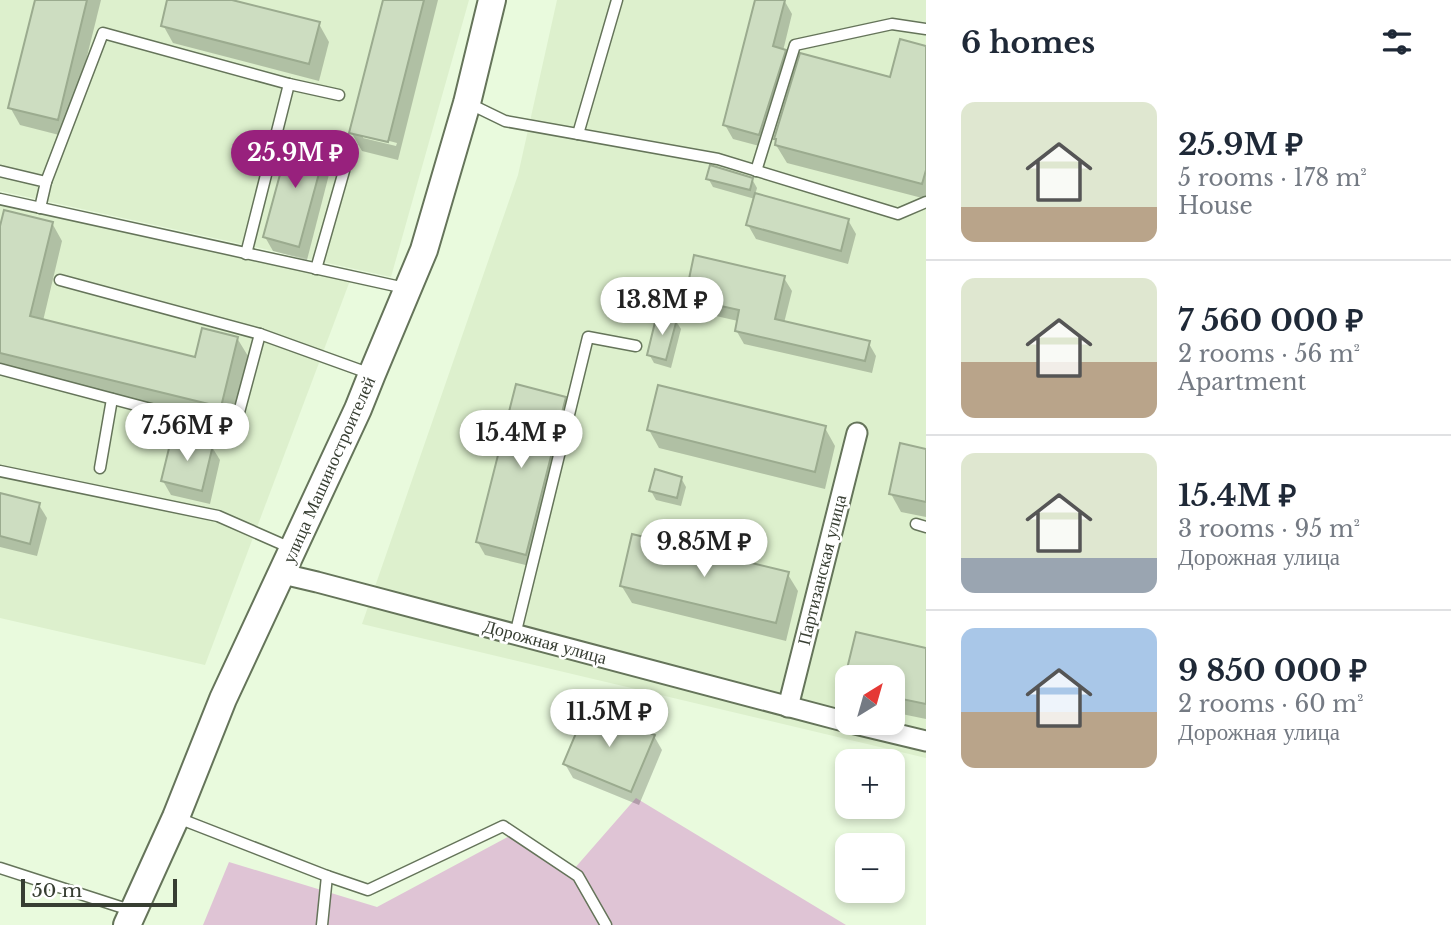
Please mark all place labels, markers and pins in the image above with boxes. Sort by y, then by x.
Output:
pin: 25.9M ₽ [230,130,360,190]
pin: 13.8M ₽ [597,278,727,337]
pin: 7.56M ₽ [122,404,252,463]
pin: 15.4M ₽ [456,410,586,470]
pin: 9.85M ₽ [639,520,769,579]
pin: 11.5M ₽ [544,690,674,749]

